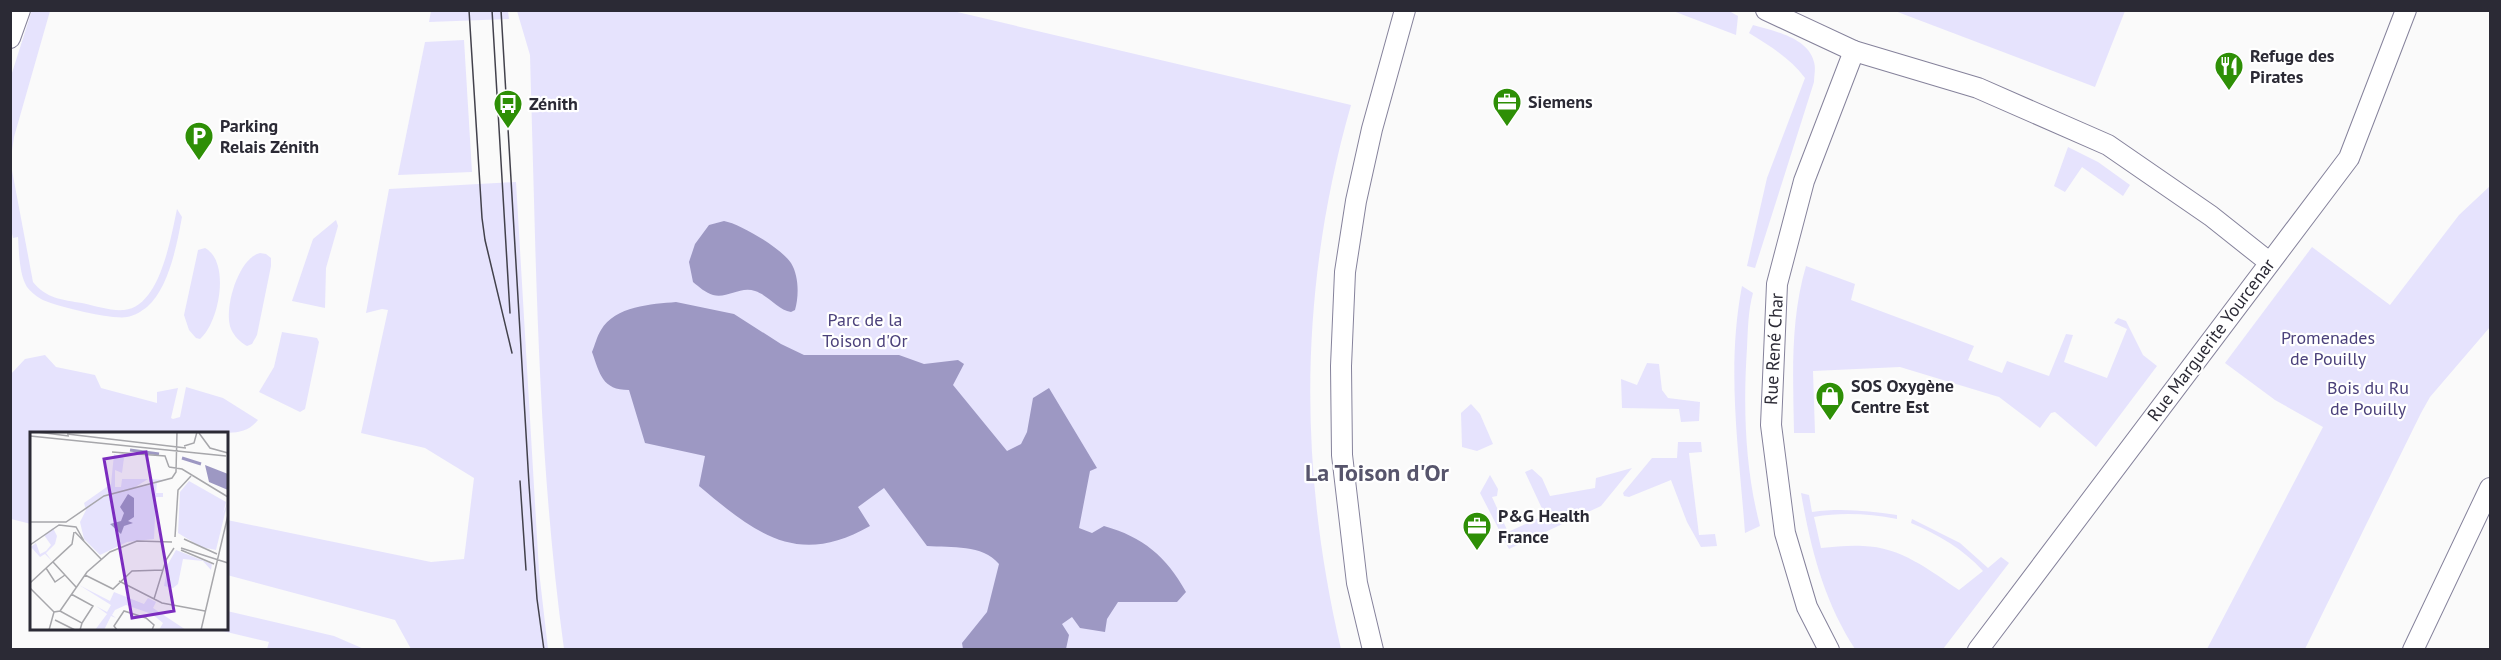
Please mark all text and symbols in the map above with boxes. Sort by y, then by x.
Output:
place label: Refuge des Pirates [2250,44,2335,88]
restaurant icon: Refuge des Pirates [2213,50,2245,92]
office icon: Siemens [1491,86,1523,128]
bus stop icon: Zénith [492,88,524,130]
place label: Siemens [1528,90,1593,113]
place label: Zénith [529,92,578,115]
place label: Parking Relais Zénith [220,114,319,158]
parking icon: Parking Relais Zénith [183,120,215,162]
street label: Rue Marguerite Yourcenar [2142,254,2279,426]
street label: Rue René Char [1759,292,1788,406]
park label: Parc de la Toison d'Or [822,308,908,352]
park label: Promenades de Pouilly [2281,326,2375,370]
place label: SOS Oxygène Centre Est [1851,374,1954,418]
park label: Bois du Ru de Pouilly [2327,376,2409,420]
shop icon: SOS Oxygène Centre Est [1814,380,1846,422]
inset map [30,432,228,630]
district label: La Toison d'Or [1305,457,1450,488]
place label: P&G Health France [1498,504,1590,548]
office icon: P&G Health France [1461,510,1493,552]

